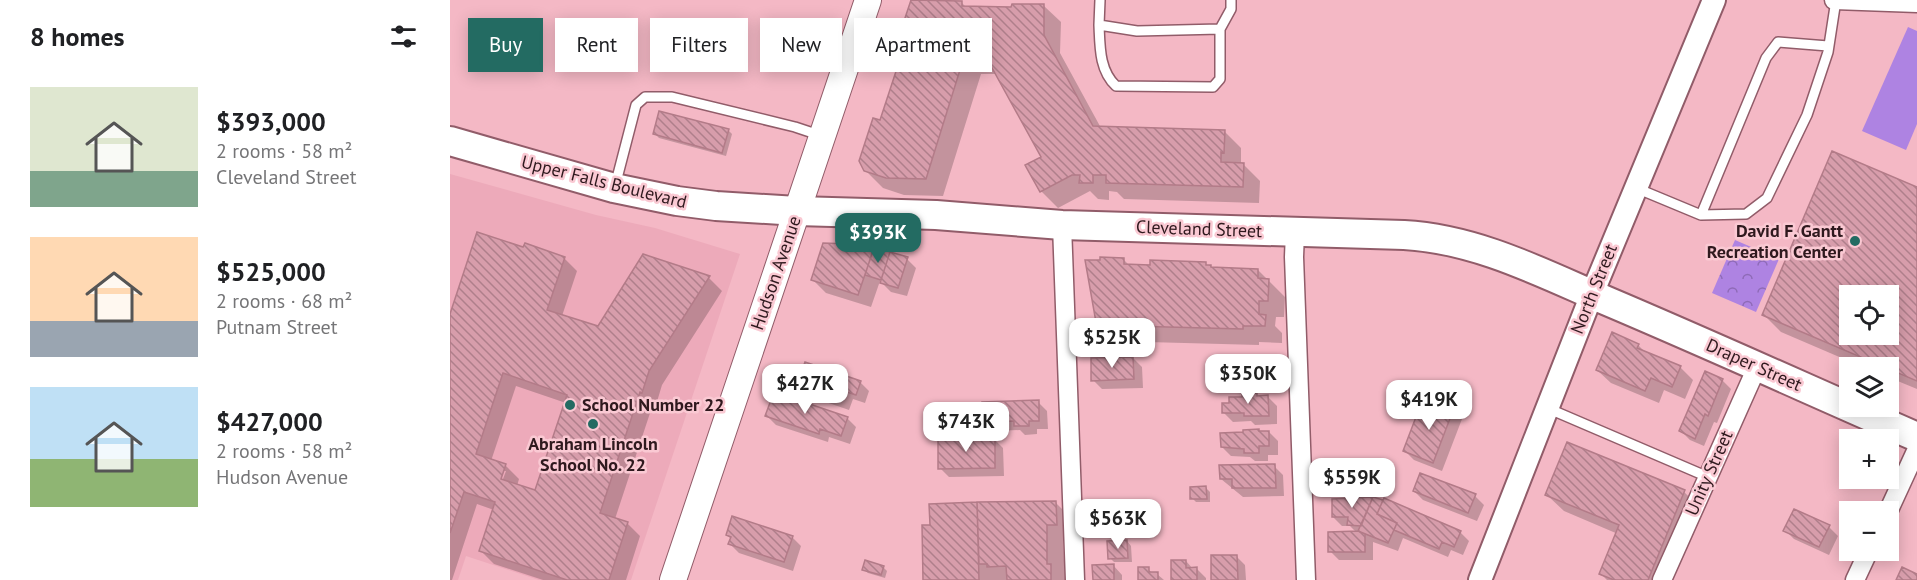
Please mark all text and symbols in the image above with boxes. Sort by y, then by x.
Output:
chip: Buy [468,18,543,72]
chip: Rent [555,18,638,72]
chip: Filters [650,18,748,72]
chip: New [760,18,842,72]
chip: Apartment [854,18,992,72]
text: 8 homes [30,20,125,53]
icon: filters [387,20,420,53]
text: $393,000 [216,105,326,138]
icon: home [78,111,150,183]
text: 2 rooms · 58 m² [216,138,352,164]
street label: Upper Falls Boulevard [519,150,689,213]
text: Cleveland Street [216,164,356,190]
street label: Hudson Avenue [745,213,806,333]
pin: $393K [836,213,920,264]
street label: Cleveland Street [1135,215,1263,242]
text: $393K [849,219,907,245]
place label: David F. Gantt Recreation Center [1707,219,1844,263]
marker: David F. Gantt Recreation Center [1848,234,1862,248]
street label: North Street [1565,240,1622,337]
text: $525,000 [216,255,326,288]
icon: home [78,261,150,333]
map controls [1839,285,1899,561]
button: locate [1839,285,1899,345]
text: 2 rooms · 68 m² [216,288,352,314]
text: Putnam Street [216,314,338,340]
pin: $525K [1070,318,1154,369]
text: $525K [1083,324,1141,350]
street label: Draper Street [1703,333,1806,396]
pin: $350K [1206,354,1290,405]
button: layers [1839,357,1899,417]
text: $350K [1219,360,1277,386]
pin: $427K [763,364,847,415]
text: $427K [776,370,834,396]
pin: $419K [1387,380,1471,431]
text: $419K [1400,386,1458,412]
place label: School Number 22 [582,393,724,416]
marker: School Number 22 [563,398,577,412]
pin: $743K [924,402,1008,453]
text: $427,000 [216,405,323,438]
text: $743K [937,408,995,434]
icon: home [78,411,150,483]
marker: Abraham Lincoln School No. 22 [586,417,600,431]
street label: Unity Street [1680,427,1738,519]
button: + [1839,429,1899,489]
place label: Abraham Lincoln School No. 22 [528,432,658,476]
text: 2 rooms · 58 m² [216,438,352,464]
pin: $559K [1310,458,1394,509]
text: Hudson Avenue [216,464,348,490]
text: $559K [1323,464,1381,490]
pin: $563K [1076,499,1160,550]
button: − [1839,501,1899,561]
text: $563K [1089,505,1147,531]

